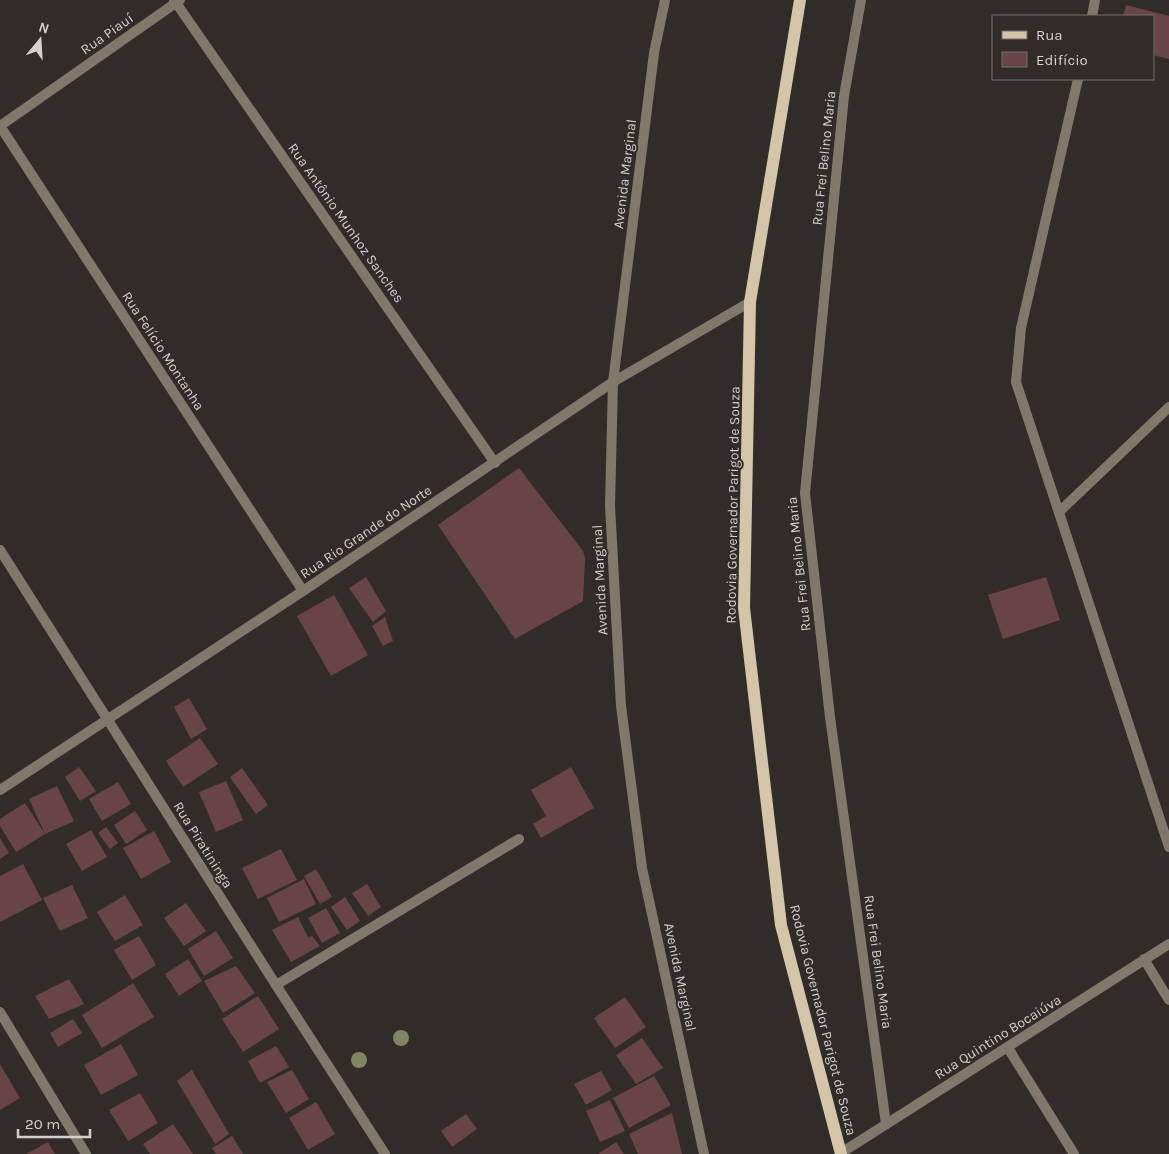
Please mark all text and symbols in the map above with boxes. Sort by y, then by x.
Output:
street label: Rua Piauí [77,9,137,58]
north arrow [15,15,65,65]
legend [992,15,1154,80]
text: N [36,18,51,38]
text: Rua [1036,26,1063,44]
text: Edifício [1036,51,1088,69]
street label: Rua Frei Belino Maria [808,90,840,226]
street label: Avenida Marginal [610,118,640,230]
street label: Rua Antônio Munhoz Sanches [284,140,408,306]
street label: Rua Felício Montanha [118,288,208,414]
street label: Rodovia Governador Parigot de Souza [722,386,744,624]
street label: Rua Rio Grande do Norte [297,482,435,582]
street label: Rua Frei Belino Maria [783,496,815,632]
street label: Avenida Marginal [589,524,611,636]
street label: Rua Piratininga [170,799,236,891]
street label: Rua Frei Belino Maria [860,894,896,1030]
street label: Rodovia Governador Parigot de Souza [786,903,860,1137]
street label: Avenida Marginal [660,921,700,1033]
street label: Rua Quintino Bocaiúva [932,991,1064,1083]
scale bar [18,1106,90,1138]
text: 20 m [25,1115,60,1133]

